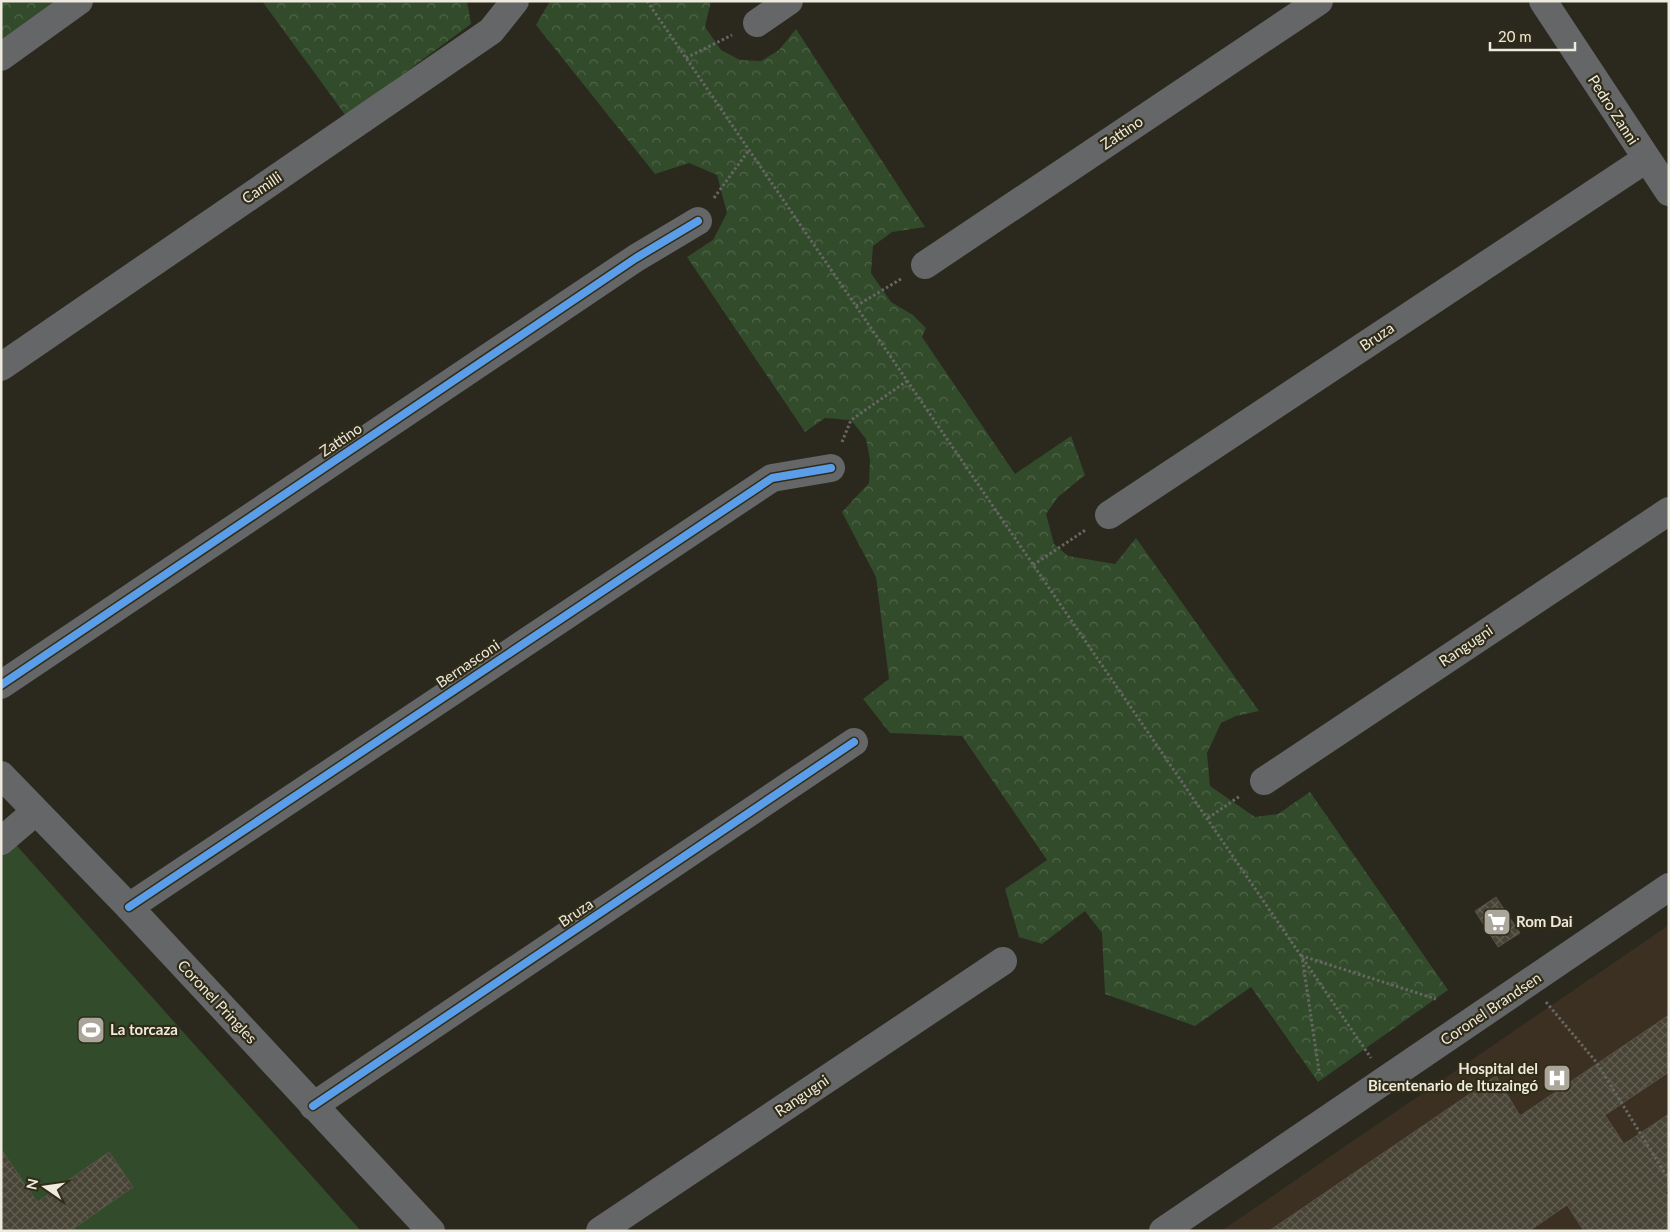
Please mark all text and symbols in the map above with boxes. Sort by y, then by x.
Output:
scale bar [1490,20,1575,52]
text: 20 m [1498,27,1532,45]
street label: Pedro Zanni [1585,71,1643,148]
street label: Zattino [1097,112,1146,153]
street label: Camilli [238,167,285,207]
street label: Bruza [1356,318,1397,354]
street label: Zattino [316,419,365,460]
street label: Rangugni [1435,621,1496,670]
street label: Bernasconi [432,635,503,691]
street label: Bruza [555,894,596,930]
supermarket icon: Rom Dai [1482,907,1512,937]
place label: Rom Dai [1516,912,1573,930]
street label: Coronel Pringles [174,956,261,1047]
street label: Coronel Brandsen [1437,968,1544,1049]
sports icon: La torcaza [76,1015,106,1045]
place label: La torcaza [110,1020,178,1038]
place label: Hospital del Bicentenario de Ituzaingó [1368,1059,1538,1094]
hospital icon: Hospital del Bicentenario de Ituzaingó [1542,1063,1572,1093]
street label: Rangugni [771,1071,832,1120]
north arrow [20,1162,70,1212]
text: N [22,1177,41,1191]

